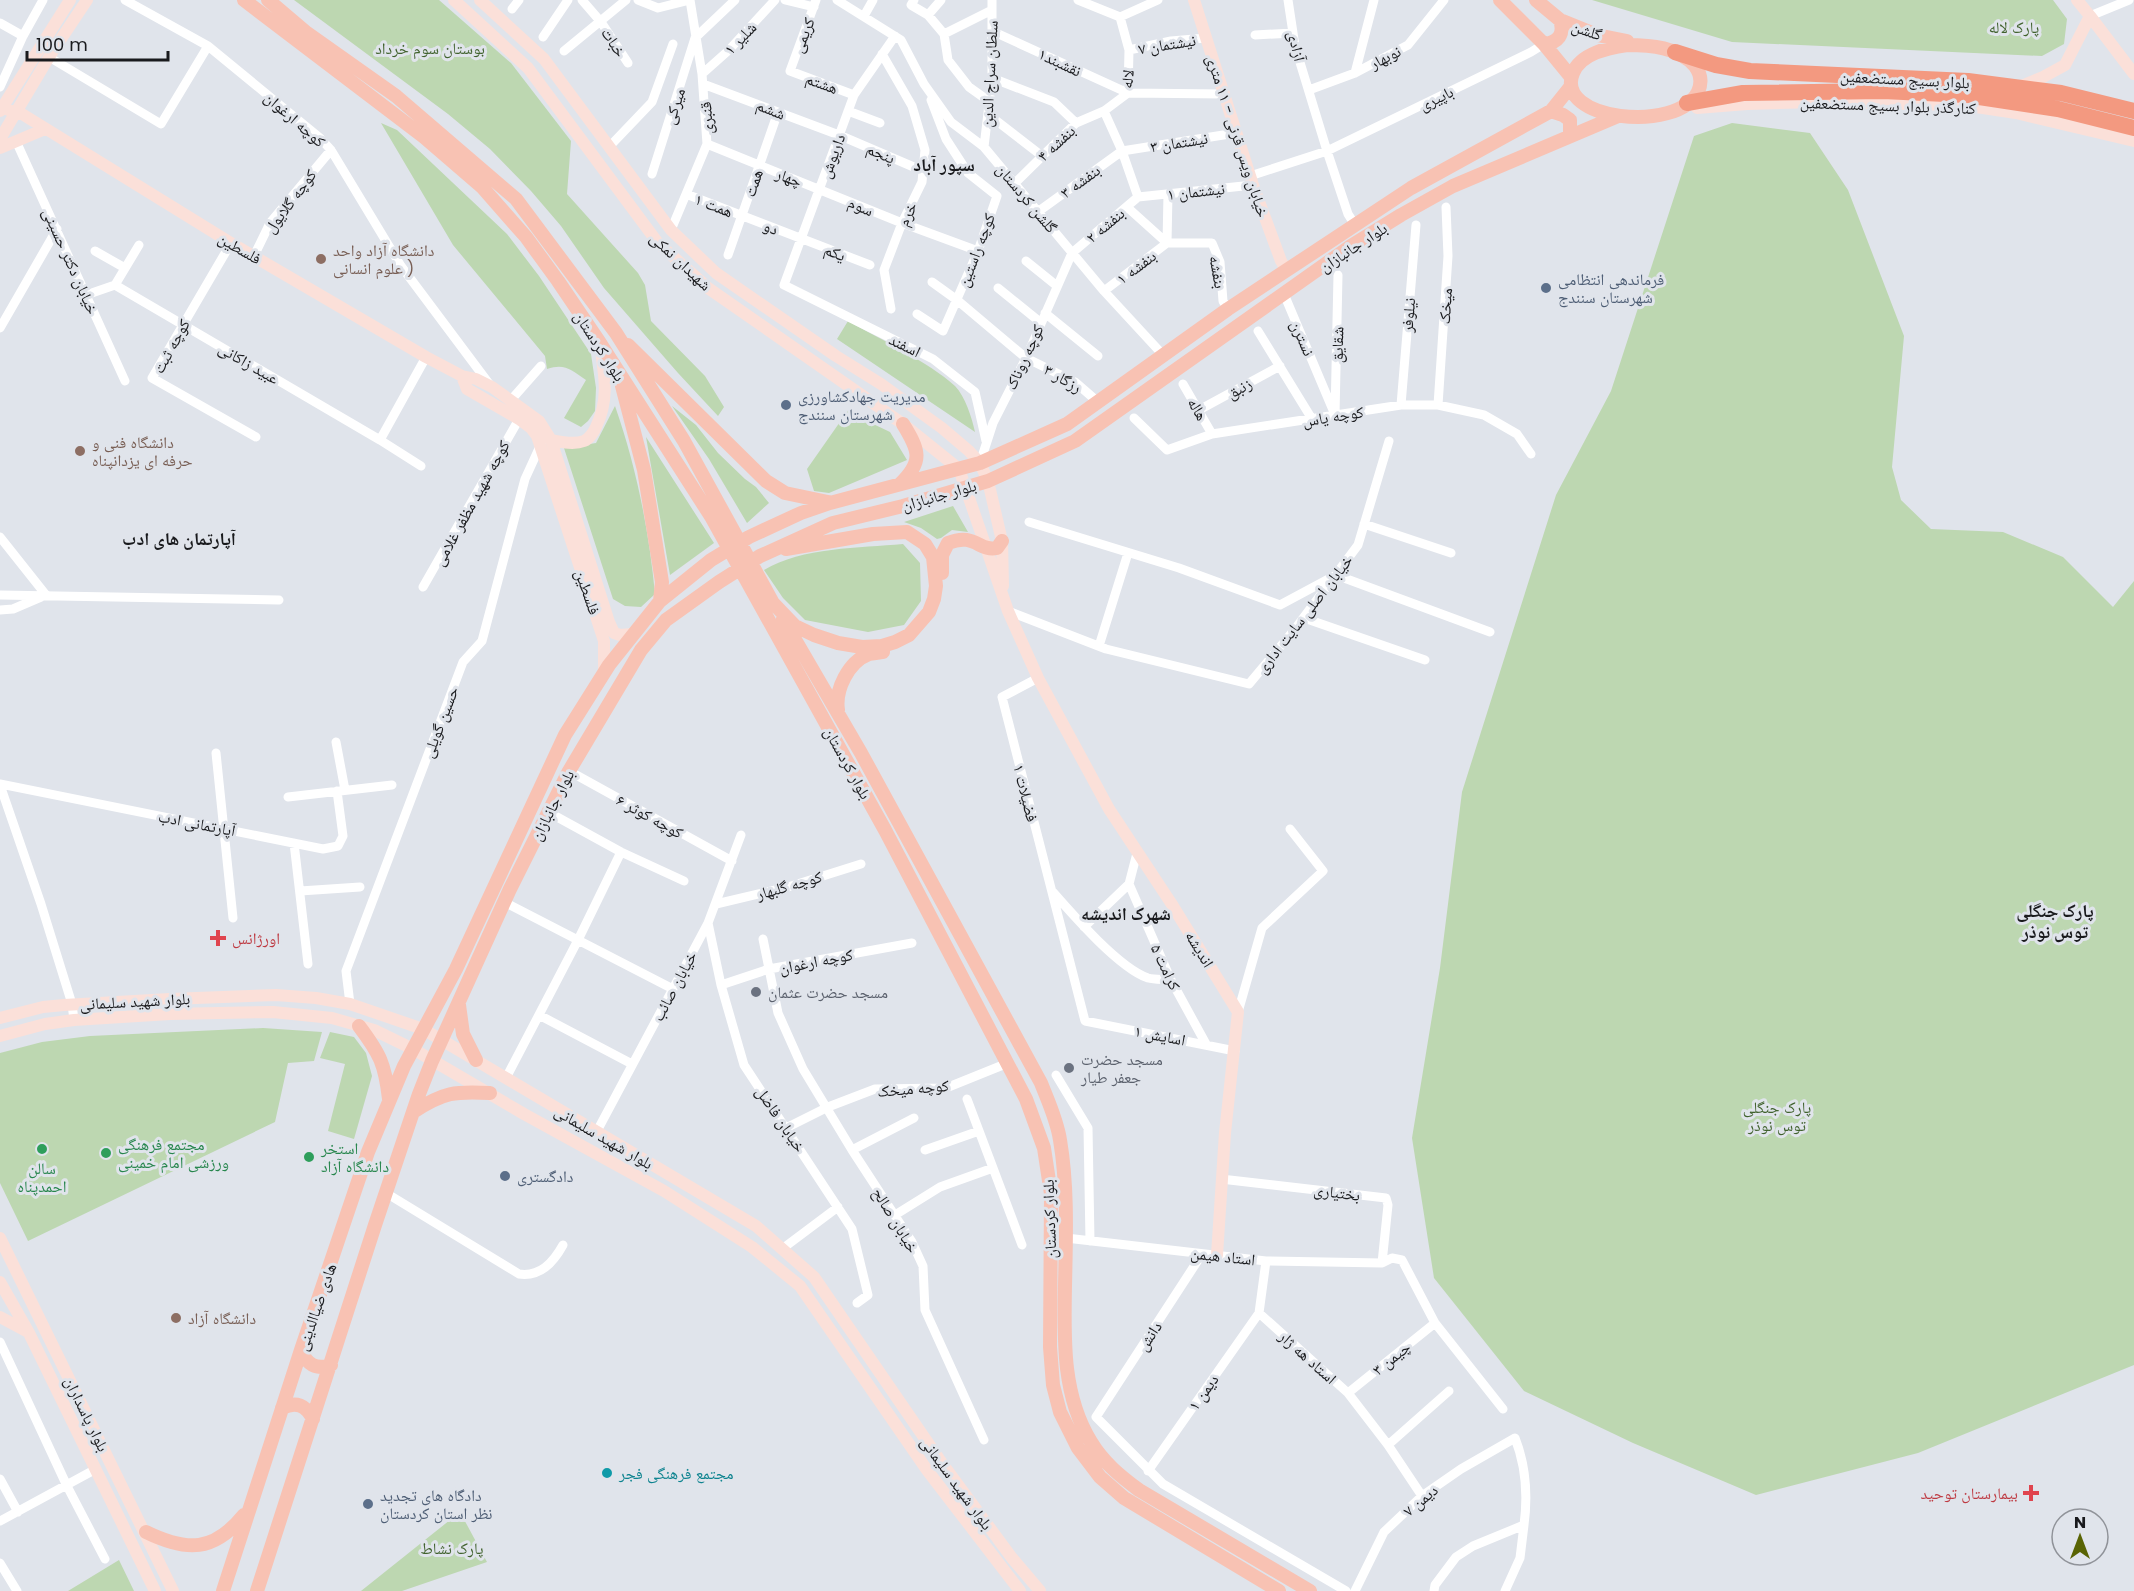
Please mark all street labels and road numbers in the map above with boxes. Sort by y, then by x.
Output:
street label: کریمی [786,14,821,56]
street label: گلشن [1569,15,1605,46]
street label: شلیر ۱ [719,17,762,60]
street label: سلطان سراج الدین [975,20,1004,128]
street label: خبات [595,23,632,62]
street label: نیشتمان ۷ [1137,29,1198,60]
street label: آزادی [1282,29,1311,64]
street label: نوبهار [1365,40,1405,76]
street label: نقشبند۱ [1034,42,1085,82]
street label: خیابان ویس قرنی - ۱۱ متری [1200,52,1275,220]
street label: بلوار بسیج مستضعفین [1840,65,1970,94]
street label: هشتم [802,67,841,100]
street label: لاله [1115,68,1140,90]
street label: باپیری [1415,80,1457,117]
street label: میرکی [658,85,691,127]
street label: کوچه ارغوان [259,86,331,153]
street label: کنارگذر بلوار بسیج مستضعفین [1800,91,1977,120]
street label: ششم [753,93,789,126]
street label: قنبری [694,101,719,135]
street label: بنفشه ۴ [1032,120,1080,167]
street label: نیشتمان ۳ [1149,127,1210,158]
street label: داریوش [814,131,851,182]
street label: پنجم [863,137,899,170]
street label: گلشن کردستان [991,159,1063,238]
street label: بنفشه ۳ [1056,159,1105,204]
street label: چهار [772,162,805,193]
street label: کوچه گلایول [259,164,322,238]
street label: همت [738,166,769,200]
street label: نیشتمان ۱ [1166,177,1226,206]
street label: همت ۱ [691,188,736,223]
street label: سوم [844,191,877,222]
street label: خرم [892,198,923,230]
street label: بنفشه ۲ [1081,202,1130,249]
street label: خیابان دکتر حسینی [37,204,104,318]
street label: کوچه راستین [952,210,1001,290]
street label: دو [760,214,782,241]
street label: بلوار جانبازان [1315,217,1392,278]
street label: فلسطین [214,227,266,270]
street label: شهیدان نمکی [645,227,717,296]
street label: یکم [821,238,849,267]
street label: بنفشه ۱ [1112,245,1161,290]
street label: بنفشه [1203,254,1232,290]
street label: میخک [1433,287,1458,325]
street label: نیلوفر [1395,297,1421,334]
street label: بلوار کردستان [568,307,631,386]
street label: کوچه ثبت [147,315,196,378]
street label: نسترن [1285,317,1320,360]
street label: کوچه روناک [999,321,1050,394]
street label: شقایق [1326,327,1349,363]
street label: اسفند [885,328,925,363]
street label: عبید زاکانی [214,337,283,390]
street label: رزگار ۳ [1039,358,1086,399]
street label: زنبق [1223,372,1256,405]
street label: هاله [1182,394,1213,425]
street label: کوچه یاس [1301,400,1366,433]
street label: کوچه شهید مظفر غلامی [427,436,516,570]
street label: بلوار جانبازان [899,474,979,517]
street label: خیابان اصلی سایت اداری [1251,550,1358,679]
street label: فلسطین [569,566,606,618]
street label: حسین گویلی [416,683,465,761]
street label: بلوار کردستان [818,723,877,804]
street label: فضیلات ۱ [1007,762,1044,824]
street label: بلوار جانبازان [525,766,580,845]
street label: کوچه کوثر ۶ [612,789,688,844]
street label: آپارتمانی ادب [156,805,238,842]
street label: کوچه گلبهار [753,865,825,906]
street label: اندیشه [1180,927,1220,972]
street label: کرامت ۵ [1145,940,1186,994]
street label: کوچه ارغوان [777,943,855,980]
street label: خیابان صائب [646,947,702,1025]
street label: بلوار شهید سلیمانی [79,987,191,1016]
street label: اسایش ۱ [1132,1019,1187,1052]
street label: کوچه میخک [876,1074,950,1103]
street label: خیابان فاضل [750,1082,811,1157]
street label: بلوار شهید سلیمانی [550,1100,657,1175]
street label: بختیاری [1312,1178,1362,1207]
street label: بلوار کردستان [1037,1179,1062,1259]
street label: خیابان صالح [867,1183,924,1257]
street label: استاد هیمن [1189,1242,1256,1271]
street label: هادی ضیاالدینی [291,1260,342,1354]
street label: دانش [1131,1317,1168,1356]
street label: استاد هه ژار [1273,1324,1342,1390]
street label: چیمن ۳ [1367,1336,1415,1381]
street label: دیمن ۱ [1183,1369,1224,1415]
street label: بلوار پاسداران [58,1373,115,1456]
street label: بلوار شهید سلیمانی [915,1432,998,1535]
street label: دیمن ۷ [1398,1479,1443,1522]

